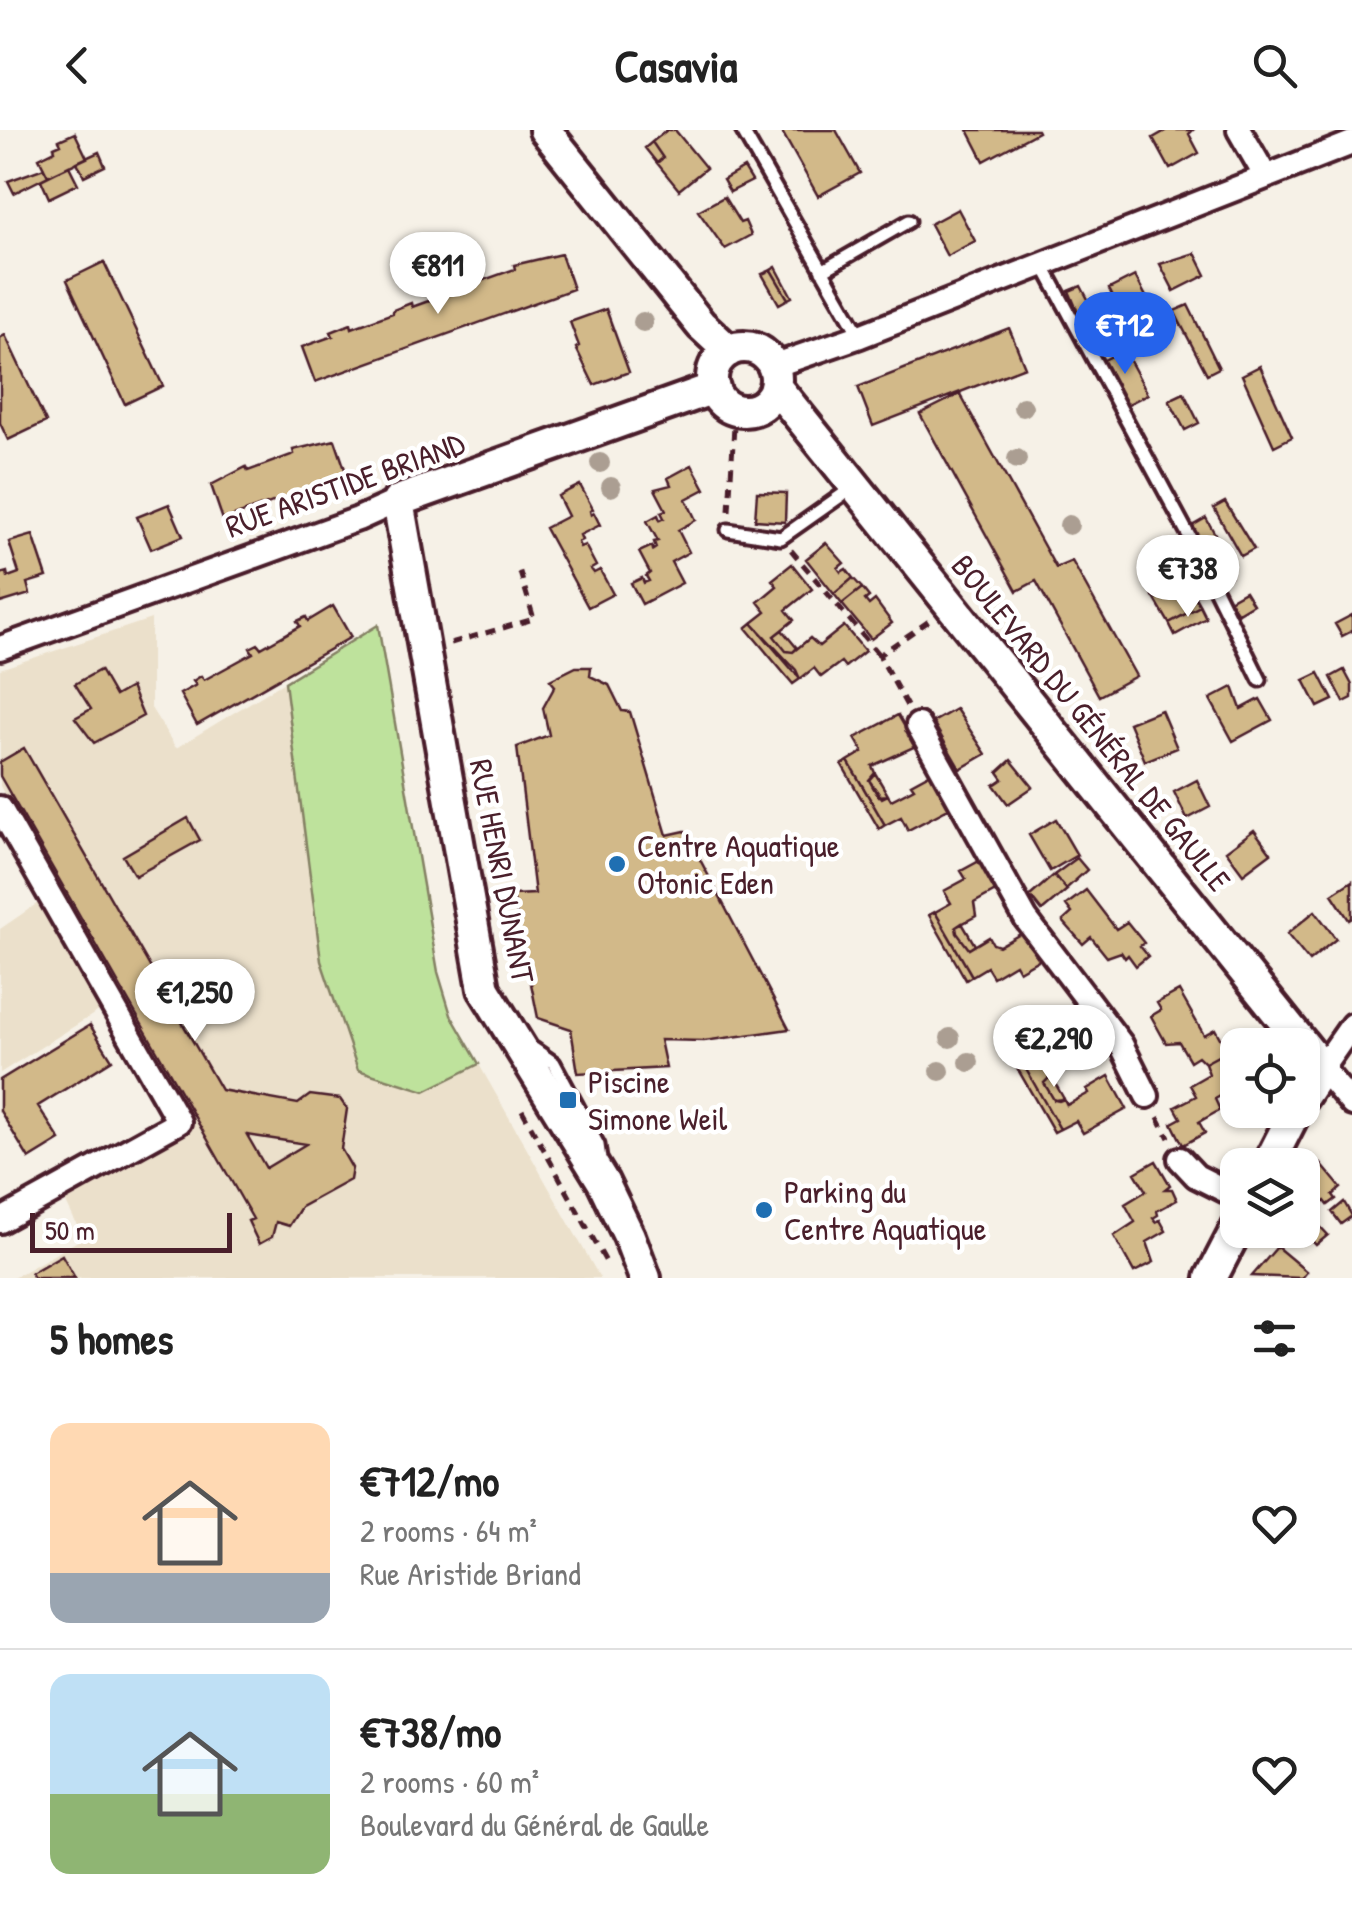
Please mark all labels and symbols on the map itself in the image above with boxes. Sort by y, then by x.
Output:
pin: €811 [379,232,497,317]
pin: €712 [1066,292,1184,377]
street label: RUE ARISTIDE BRIAND [219,421,470,548]
pin: €738 [1129,535,1247,620]
street label: BOULEVARD DU GÉNÉRAL DE GAULLE [942,545,1241,900]
street label: RUE HENRI DUNANT [460,756,545,987]
place label: Centre Aquatique Otonic Eden [637,824,840,904]
marker: Centre Aquatique Otonic Eden [606,853,628,875]
pin: €1,250 [114,959,276,1044]
pin: €2,290 [973,1005,1135,1090]
place label: Piscine Simone Weil [588,1060,728,1140]
marker: Piscine Simone Weil [557,1089,579,1111]
place label: Parking du Centre Aquatique [784,1170,987,1250]
marker: Parking du Centre Aquatique [753,1199,775,1221]
scale bar [30,1208,232,1252]

